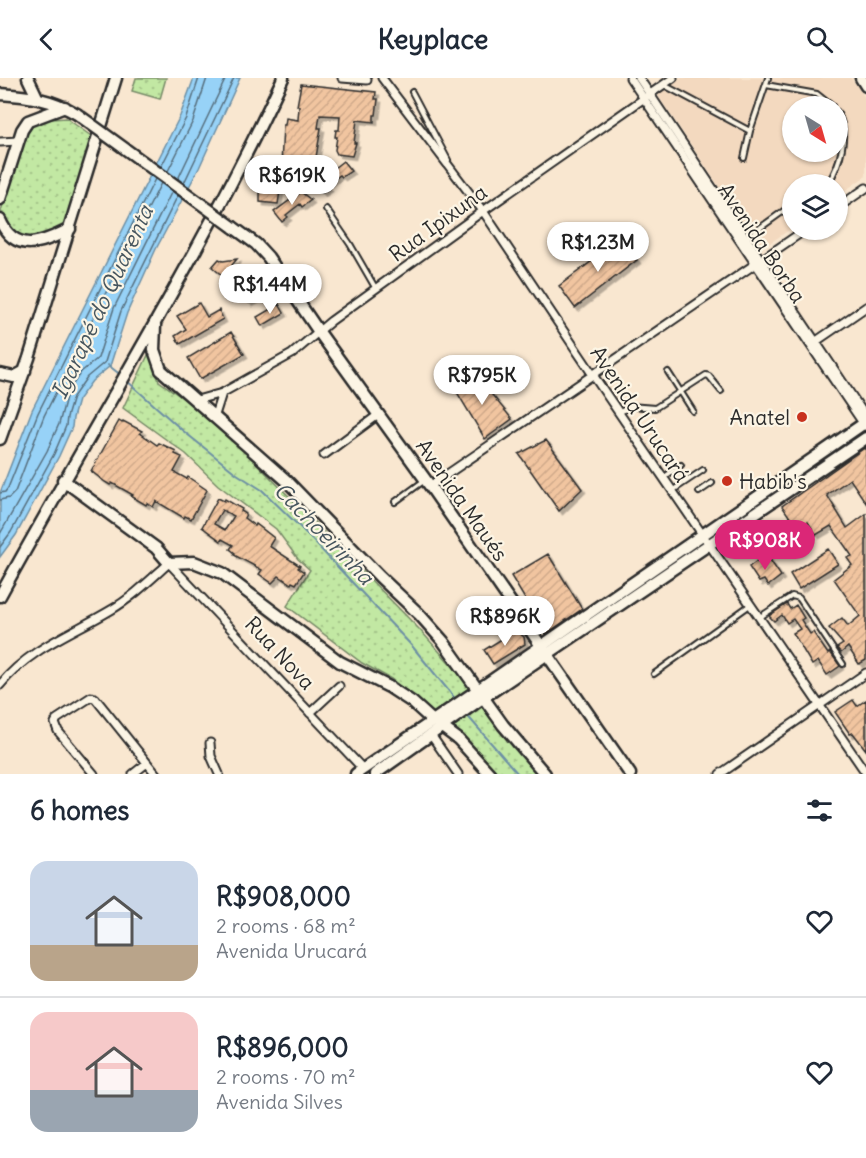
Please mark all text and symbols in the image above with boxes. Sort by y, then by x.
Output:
text: Keyplace [378,22,488,56]
icon: back [30,23,63,56]
icon: search [803,23,836,56]
north arrow [782,96,848,162]
map controls [782,96,848,240]
pin: R$619K [243,155,341,206]
text: R$619K [258,162,326,187]
button: layers [782,174,848,240]
street label: Rua Ipixuna [384,178,492,268]
street label: Avenida Borba [712,178,812,308]
water label: Igarapé do Quarenta [45,200,160,403]
pin: R$1.23M [543,222,653,273]
text: R$1.23M [561,229,635,254]
pin: R$1.44M [215,264,325,315]
text: R$1.44M [233,271,307,296]
street label: Avenida Urucará [584,341,696,487]
pin: R$795K [433,355,531,406]
text: R$795K [448,362,516,387]
place label: Anatel [729,404,790,431]
marker: Anatel [795,410,809,424]
street label: Avenida Maués [410,434,514,566]
place label: Habib's [739,468,807,495]
marker: Habib's [720,474,734,488]
water label: Cachoeirinha [268,476,381,591]
pin: R$908K [716,520,814,571]
text: R$908K [729,527,801,552]
pin: R$896K [456,596,554,647]
text: R$896K [470,603,540,628]
street label: Rua Nova [239,611,321,695]
text: 6 homes [30,794,129,827]
icon: filters [803,794,836,827]
text: R$908,000 [216,880,351,913]
icon: home [78,885,150,957]
icon: heart [803,905,836,938]
text: 2 rooms · 68 m² [216,913,356,938]
text: Avenida Urucará [216,938,367,963]
text: R$896,000 [216,1031,349,1064]
icon: home [78,1036,150,1108]
icon: heart [803,1056,836,1089]
text: 2 rooms · 70 m² [216,1064,356,1089]
text: Avenida Silves [216,1089,343,1114]

